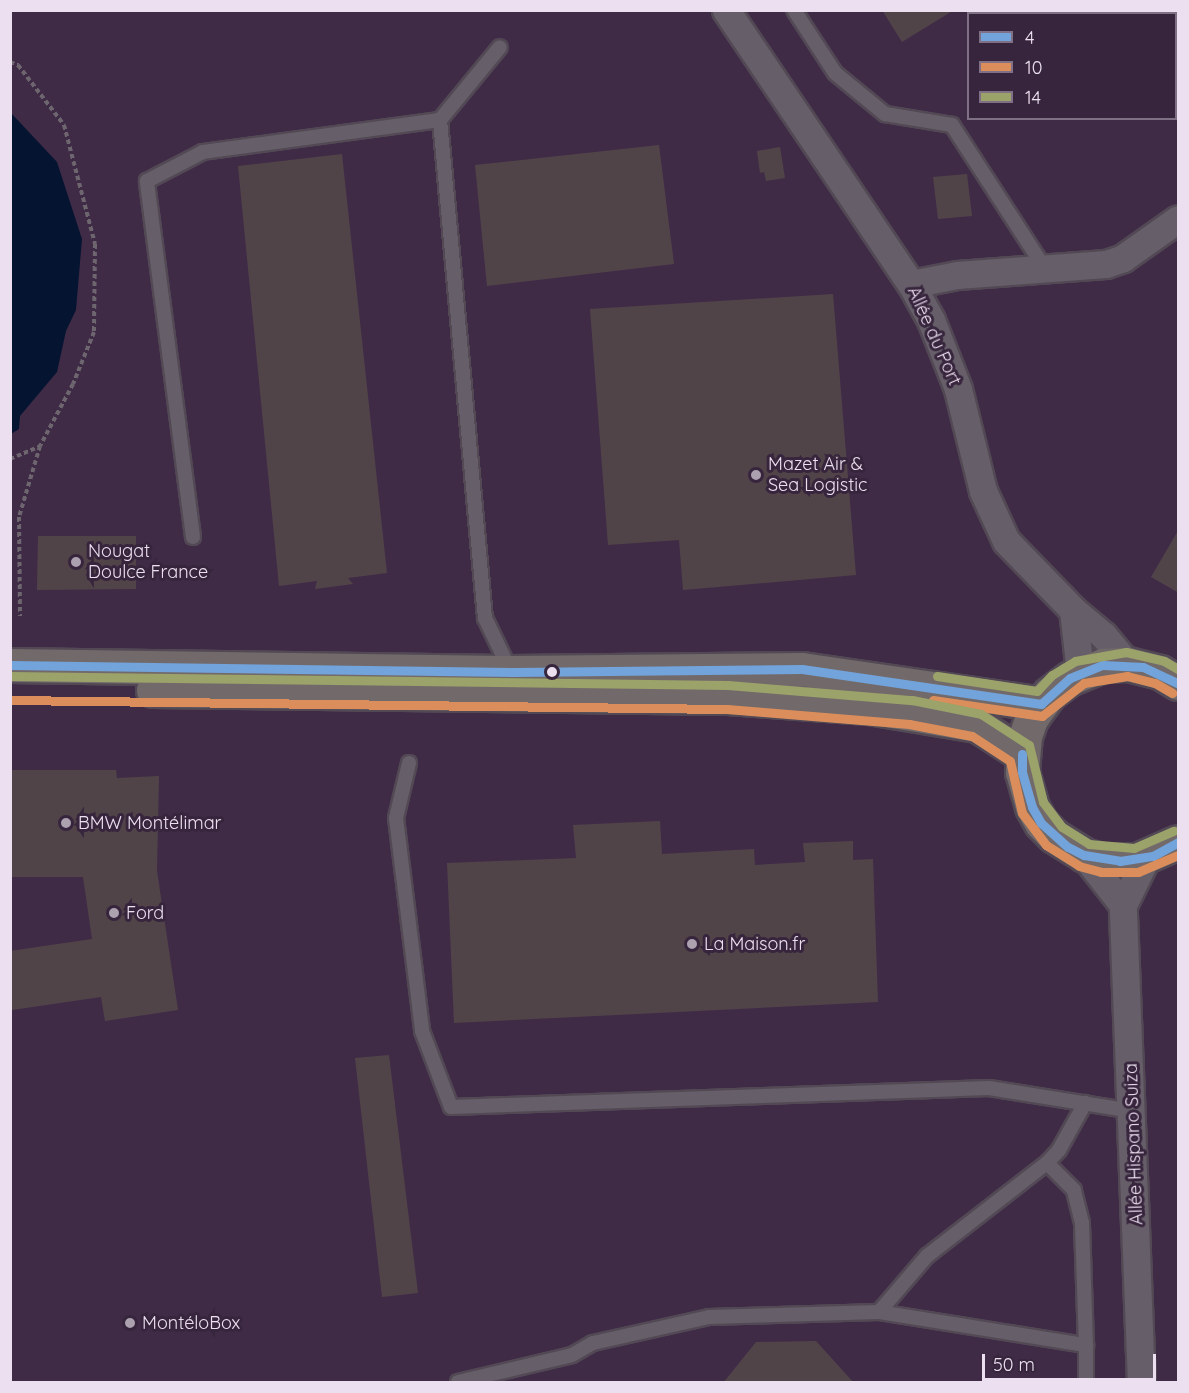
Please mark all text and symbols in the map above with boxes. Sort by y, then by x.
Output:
legend [967,12,1177,120]
text: 4 [1025,26,1035,49]
text: 10 [1025,56,1042,79]
text: 14 [1025,86,1041,109]
street label: Allée du Port [903,283,965,389]
place label: Mazet Air & Sea Logistic [768,454,867,496]
marker: Mazet Air & Sea Logistic [749,468,763,482]
place label: Nougat Doulce France [88,541,208,584]
marker: Nougat Doulce France [69,555,83,569]
unlabelled marker [546,666,558,678]
place label: BMW Montélimar [78,812,221,834]
marker: BMW Montélimar [59,816,73,830]
place label: Ford [126,902,164,924]
marker: Ford [107,906,121,920]
place label: La Maison.fr [704,933,805,955]
marker: La Maison.fr [685,937,699,951]
street label: Allée Hispano Suiza [1120,1063,1148,1225]
place label: MontéloBox [142,1312,240,1334]
marker: MontéloBox [123,1316,137,1330]
scale bar [985,1342,1159,1380]
text: 50 m [993,1353,1035,1376]

